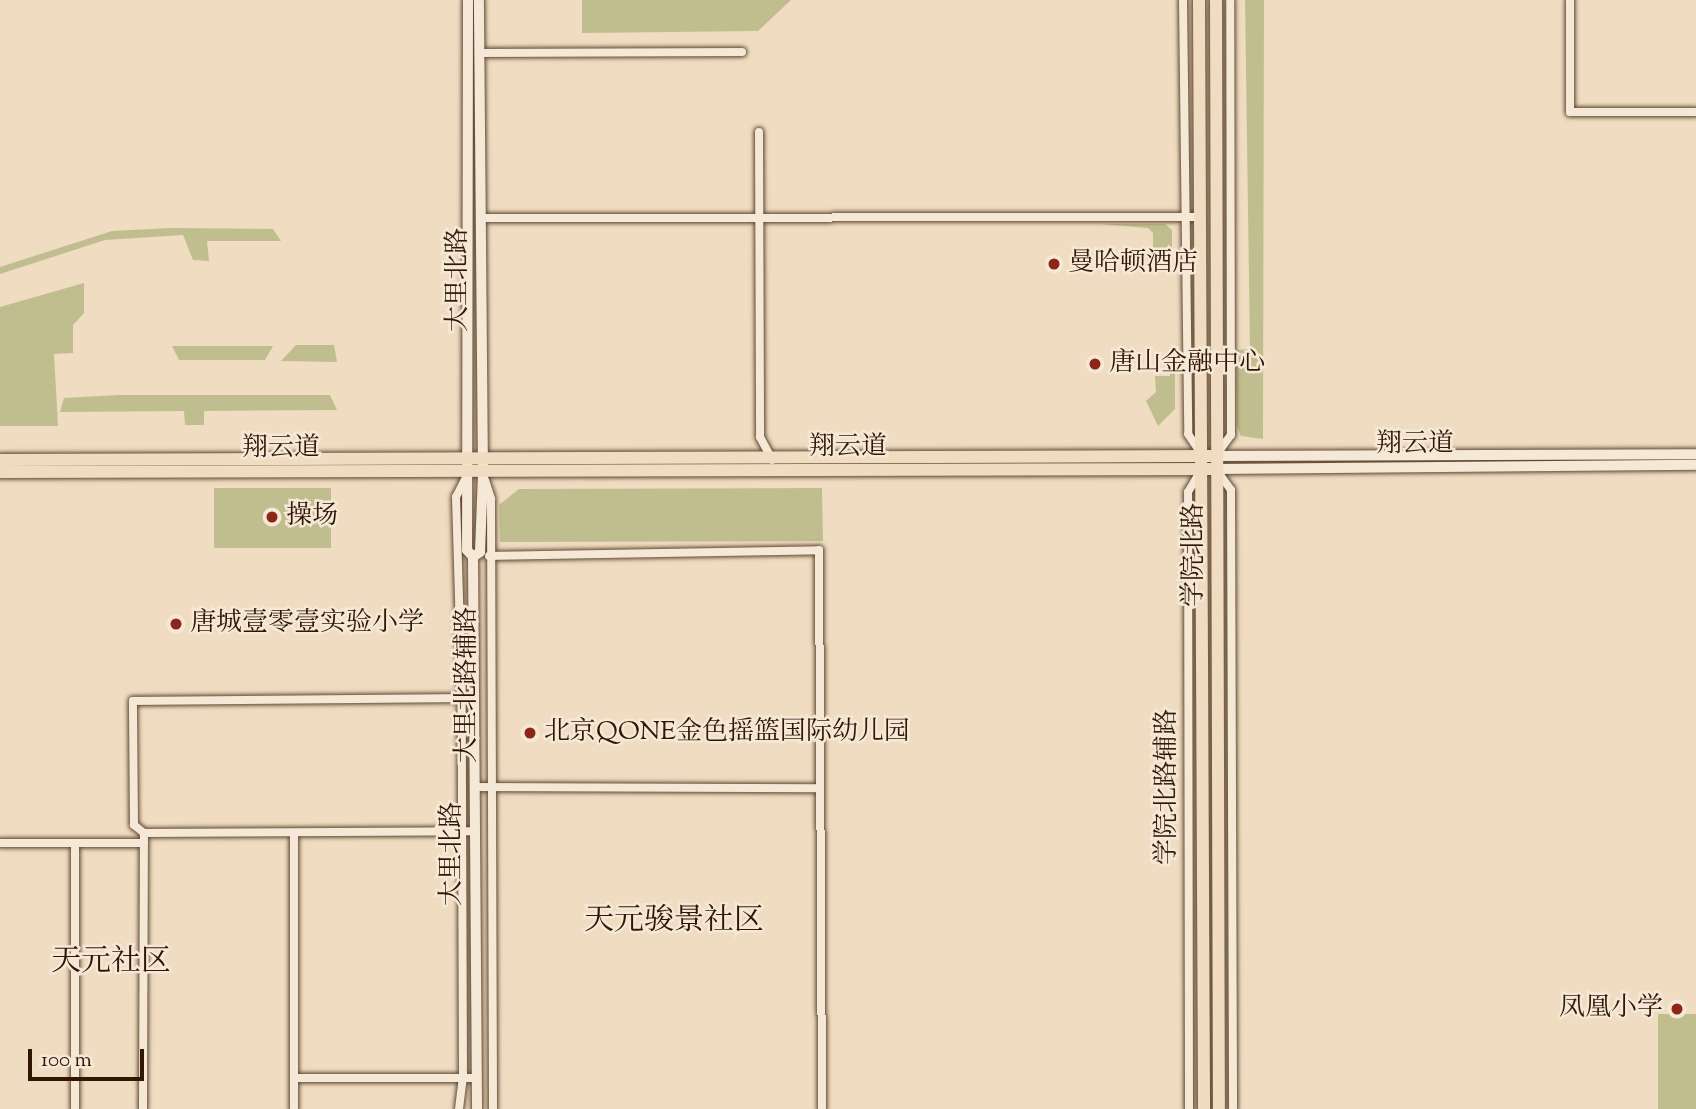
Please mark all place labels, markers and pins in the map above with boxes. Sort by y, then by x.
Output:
place label: 曼哈顿酒店 [1068,248,1198,280]
marker: 曼哈顿酒店 [1046,256,1062,272]
place label: 唐山金融中心 [1109,348,1265,380]
marker: 唐山金融中心 [1087,356,1103,372]
place label: 操场 [286,501,338,533]
marker: 操场 [264,509,280,525]
place label: 唐城壹零壹实验小学 [190,608,424,640]
marker: 唐城壹零壹实验小学 [168,616,184,632]
place label: 北京QONE金色摇篮国际幼儿园 [544,717,910,749]
marker: 北京QONE金色摇篮国际幼儿园 [522,725,538,741]
place label: 凤凰小学 [1559,993,1663,1025]
marker: 凤凰小学 [1669,1001,1685,1017]

